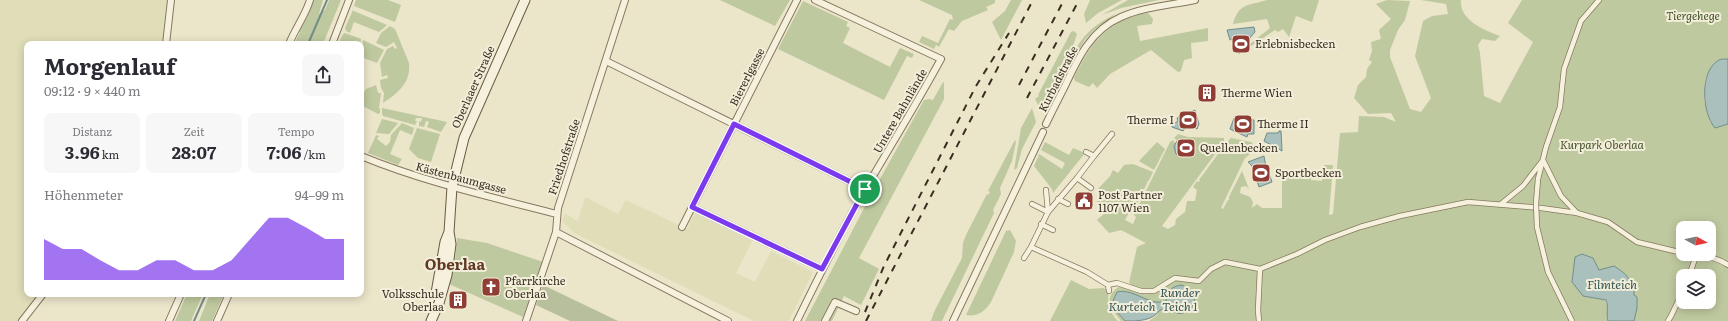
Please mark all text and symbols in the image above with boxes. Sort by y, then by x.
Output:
park label: Tiergehege [1666,7,1720,23]
sports icon: Erlebnisbecken [1230,33,1252,55]
place label: Erlebnisbecken [1255,35,1335,51]
street label: Oberlaaer Straße [447,42,498,131]
street label: Kurbadstraße [1034,42,1081,114]
street label: Biererlgasse [725,44,768,108]
text: Morgenlauf [44,49,176,82]
button: share [302,54,344,96]
street label: Untere Bahnlände [868,65,930,156]
text: 09:12 · 9 × 440 m [44,81,141,100]
building icon: Therme Wien [1196,82,1218,104]
place label: Therme Wien [1221,84,1292,100]
sports icon: Therme I [1177,109,1199,131]
place label: Therme I [1127,111,1174,127]
sports icon: Therme II [1232,113,1254,135]
place label: Therme II [1257,115,1309,131]
street label: Friedhofstraße [543,116,583,197]
text: Distanz [72,123,112,139]
text: Zeit [184,123,204,139]
text: Tempo [278,123,314,139]
park label: Kurpark Oberlaa [1560,136,1645,152]
sports icon: Quellenbecken [1175,137,1197,159]
text: 3.96 [65,139,100,164]
text: 28:07 [172,139,216,164]
text: 7:06 [266,139,301,164]
place label: Quellenbecken [1200,139,1278,155]
text: km [100,146,119,162]
text: /km [301,146,326,162]
street label: Kästenbaumgasse [414,157,509,197]
sports icon: Sportbecken [1250,162,1272,184]
place label: Sportbecken [1275,164,1342,180]
pin [848,172,882,206]
icon: arrive [854,178,876,200]
text: Höhenmeter [44,185,123,204]
text: 94–99 m [295,185,344,204]
place label: Post Partner 1107 Wien [1098,186,1163,215]
public building icon: Post Partner 1107 Wien [1073,190,1095,212]
north arrow [1676,221,1716,261]
map controls [1676,221,1716,309]
district label: Oberlaa [425,252,486,275]
button: layers [1676,269,1716,309]
place label: Pfarrkirche Oberlaa [505,272,566,301]
water label: Filmteich [1587,275,1637,293]
church icon: Pfarrkirche Oberlaa [480,276,502,298]
water label: Runder Teich 1 [1160,283,1200,315]
place label: Volksschule Oberlaa [382,285,444,314]
building icon: Volksschule Oberlaa [447,289,469,311]
water label: Kurteich [1109,297,1155,315]

